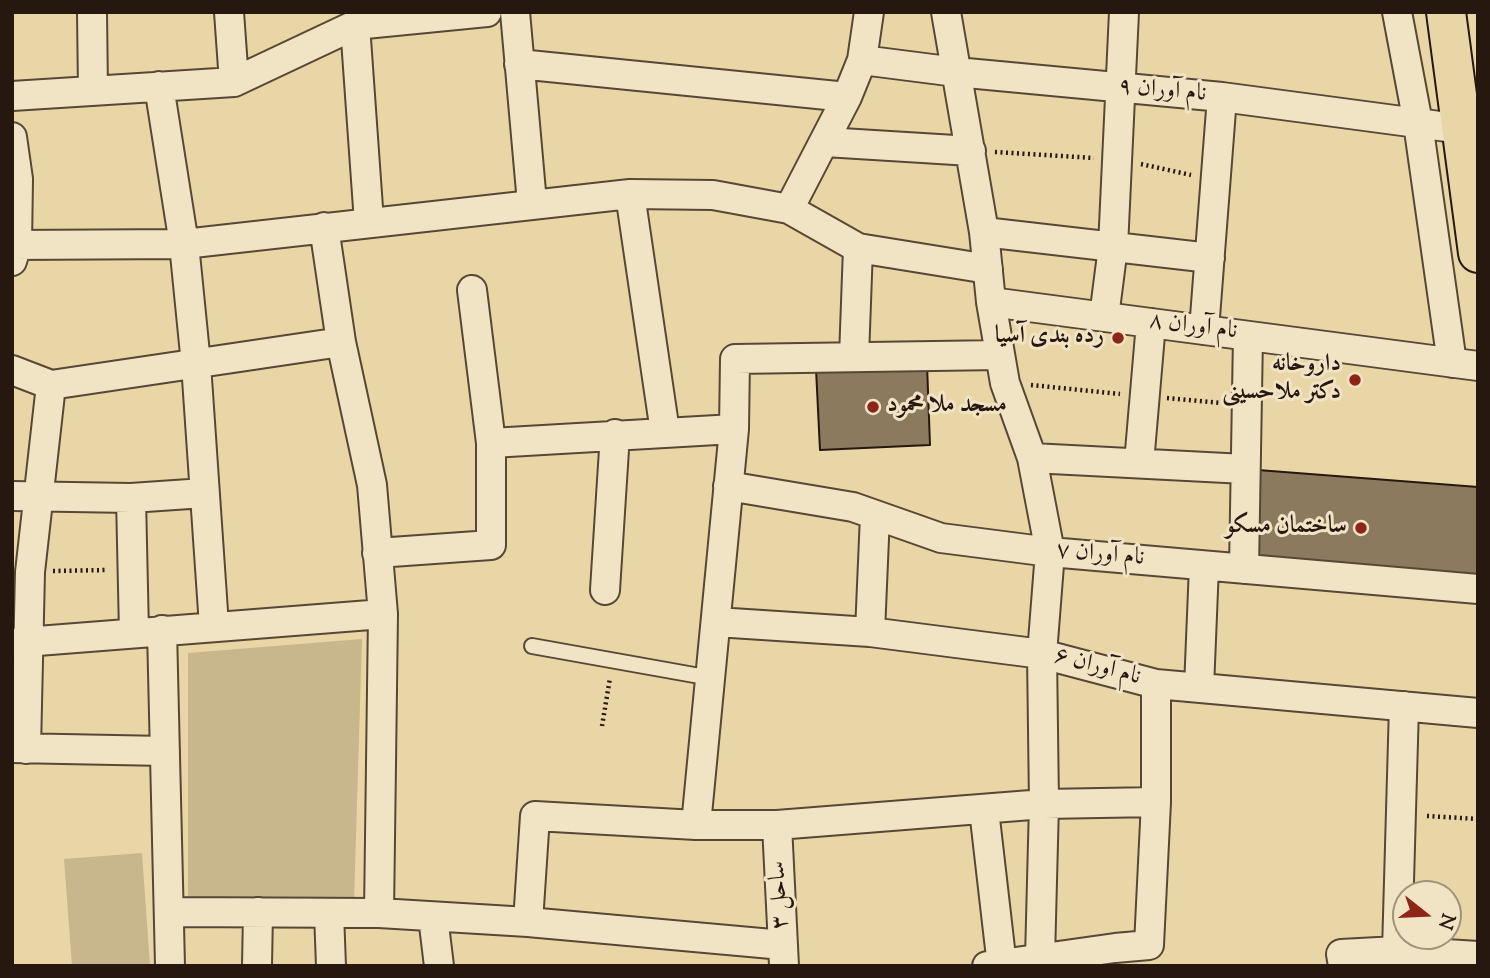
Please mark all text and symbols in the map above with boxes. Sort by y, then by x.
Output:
street label: نام آوران ۹ [1117,74,1207,110]
street label: نام آوران ۸ [1147,308,1239,348]
place label: رده بندی آسیا [995,324,1104,352]
marker: رده بندی آسیا [1110,330,1126,346]
place label: داروخانه دکتر ملاحسینی [1222,352,1341,408]
marker: داروخانه دکتر ملاحسینی [1347,372,1363,388]
place label: مسجد ملا محمود [887,393,1007,421]
marker: مسجد ملا محمود [865,399,881,415]
place label: ساختمان مسکو [1225,514,1347,542]
marker: ساختمان مسکو [1353,520,1369,536]
street label: نام آوران ۷ [1055,538,1145,574]
street label: نام آوران ۶ [1051,643,1143,693]
street label: ساحل ۳ [765,860,797,930]
north arrow [1392,880,1462,950]
text: N [1430,910,1461,932]

